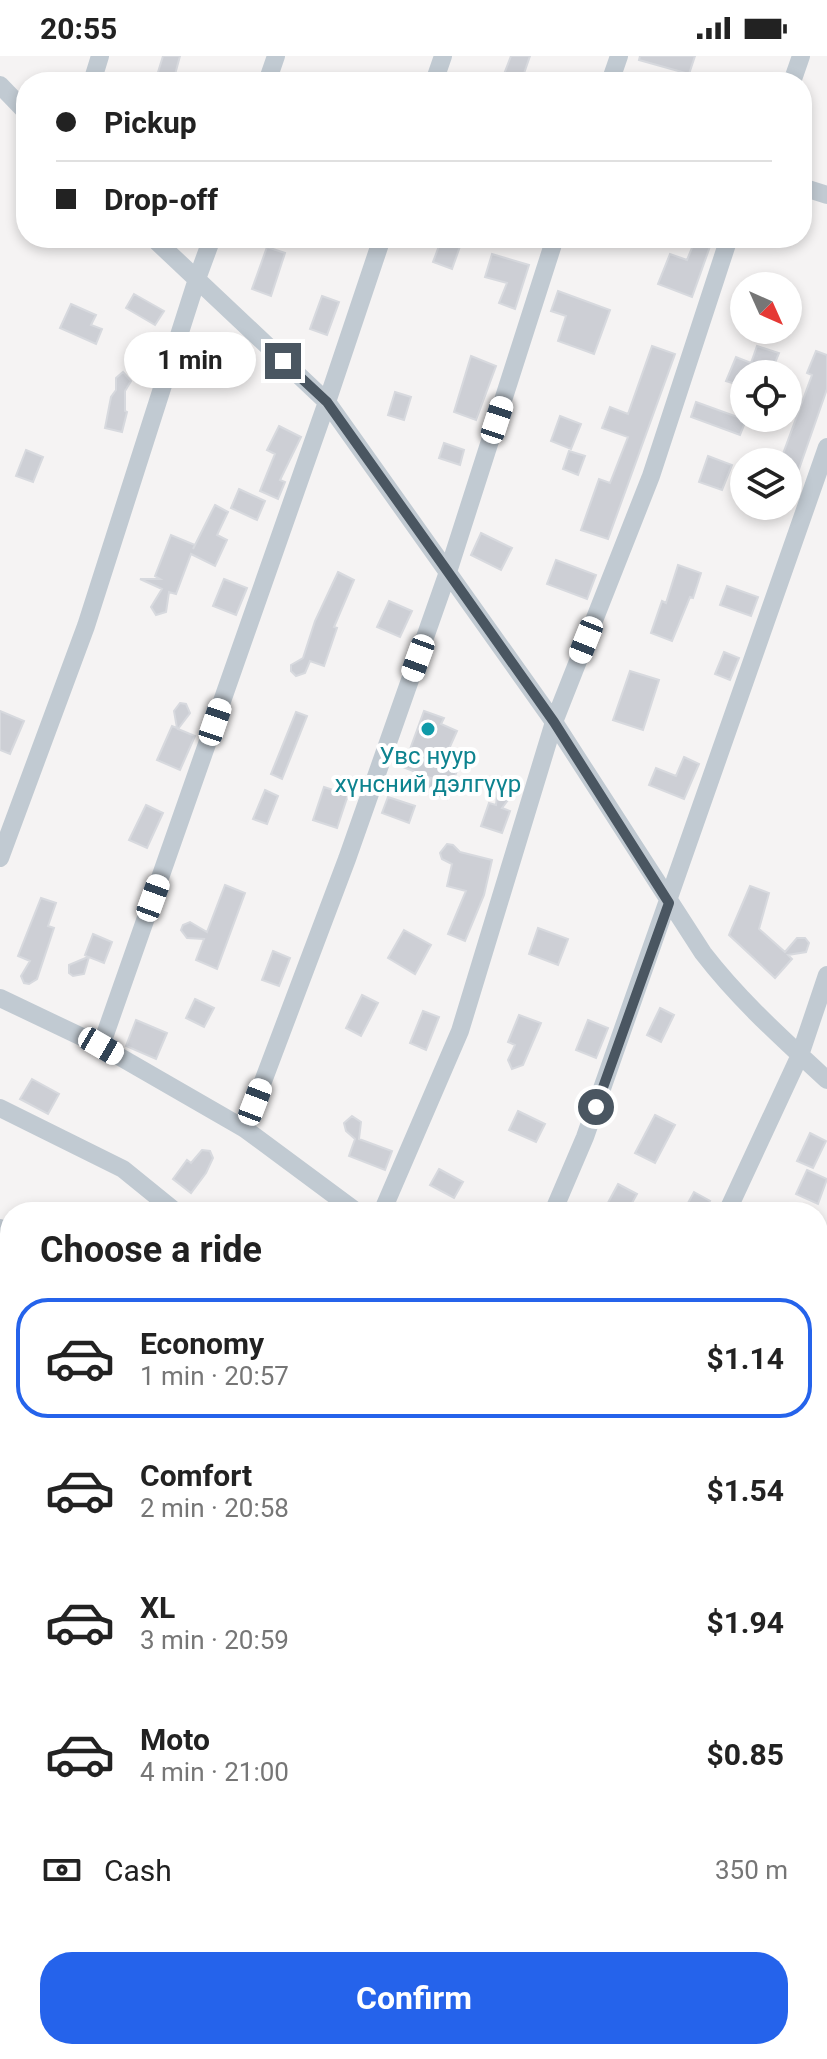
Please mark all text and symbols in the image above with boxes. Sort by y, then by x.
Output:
text: 20:55 [40,11,117,46]
text: Pickup [104,105,197,140]
text: Drop-off [104,182,218,217]
north arrow [730,272,802,344]
map controls [730,272,802,520]
callout: 1 min [123,333,255,389]
route end [265,343,301,379]
text: 1 min [157,345,223,375]
button: locate [730,360,802,432]
car [478,393,516,447]
button: layers [730,448,802,520]
car [566,613,606,667]
car [399,631,437,685]
car [196,695,234,749]
marker: Увс нуур хүнсний дэлгүүр [419,720,437,738]
place label: Увс нуур хүнсний дэлгүүр [335,742,521,798]
car [134,871,172,925]
car [74,1024,128,1068]
car [235,1075,275,1129]
route start [578,1089,614,1125]
text: Choose a ride [40,1229,262,1271]
icon: car [44,1322,116,1394]
text: Economy [140,1326,264,1361]
text: $1.14 [706,1341,784,1376]
text: 1 min · 20:57 [140,1361,289,1391]
icon: car [44,1454,116,1526]
text: Comfort [140,1458,252,1493]
text: $1.54 [706,1473,784,1508]
text: 2 min · 20:58 [140,1493,289,1523]
icon: car [44,1586,116,1658]
text: XL [140,1590,175,1625]
text: $1.94 [706,1605,784,1640]
text: 3 min · 20:59 [140,1625,289,1655]
icon: car [44,1718,116,1790]
text: Moto [140,1722,210,1757]
text: $0.85 [706,1737,784,1772]
text: 4 min · 21:00 [140,1757,289,1787]
icon: cash [40,1848,84,1892]
text: Cash [104,1853,172,1888]
text: 350 m [715,1855,788,1885]
button: Confirm [40,1952,788,2044]

